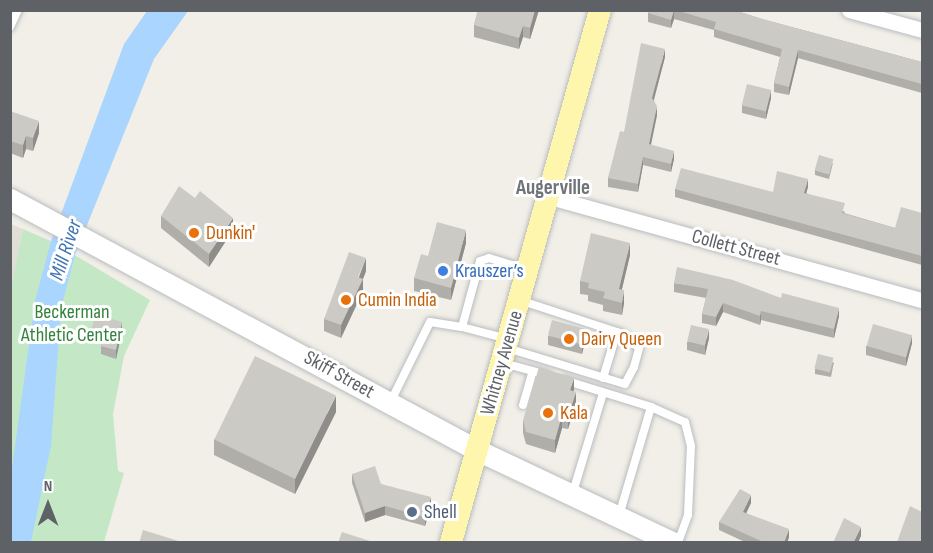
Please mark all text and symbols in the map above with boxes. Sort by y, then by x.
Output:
district label: Augerville [516,175,590,201]
water label: Mill River [44,217,88,283]
place label: Dunkin' [206,221,255,245]
street label: Collett Street [689,225,783,271]
marker: Dunkin' [187,226,201,240]
place label: Krauszer’s [455,259,524,283]
marker: Krauszer’s [436,264,450,278]
place label: Cumin India [358,288,437,312]
marker: Cumin India [339,293,353,307]
park label: Beckerman Athletic Center [21,300,123,347]
street label: Whitney Avenue [476,308,528,418]
place label: Dairy Queen [581,327,662,351]
marker: Dairy Queen [562,332,576,346]
street label: Skiff Street [300,346,378,404]
place label: Kala [560,401,588,425]
marker: Kala [541,406,555,420]
north arrow [18,475,78,535]
text: N [44,477,52,496]
place label: Shell [424,500,457,524]
marker: Shell [405,505,419,519]

